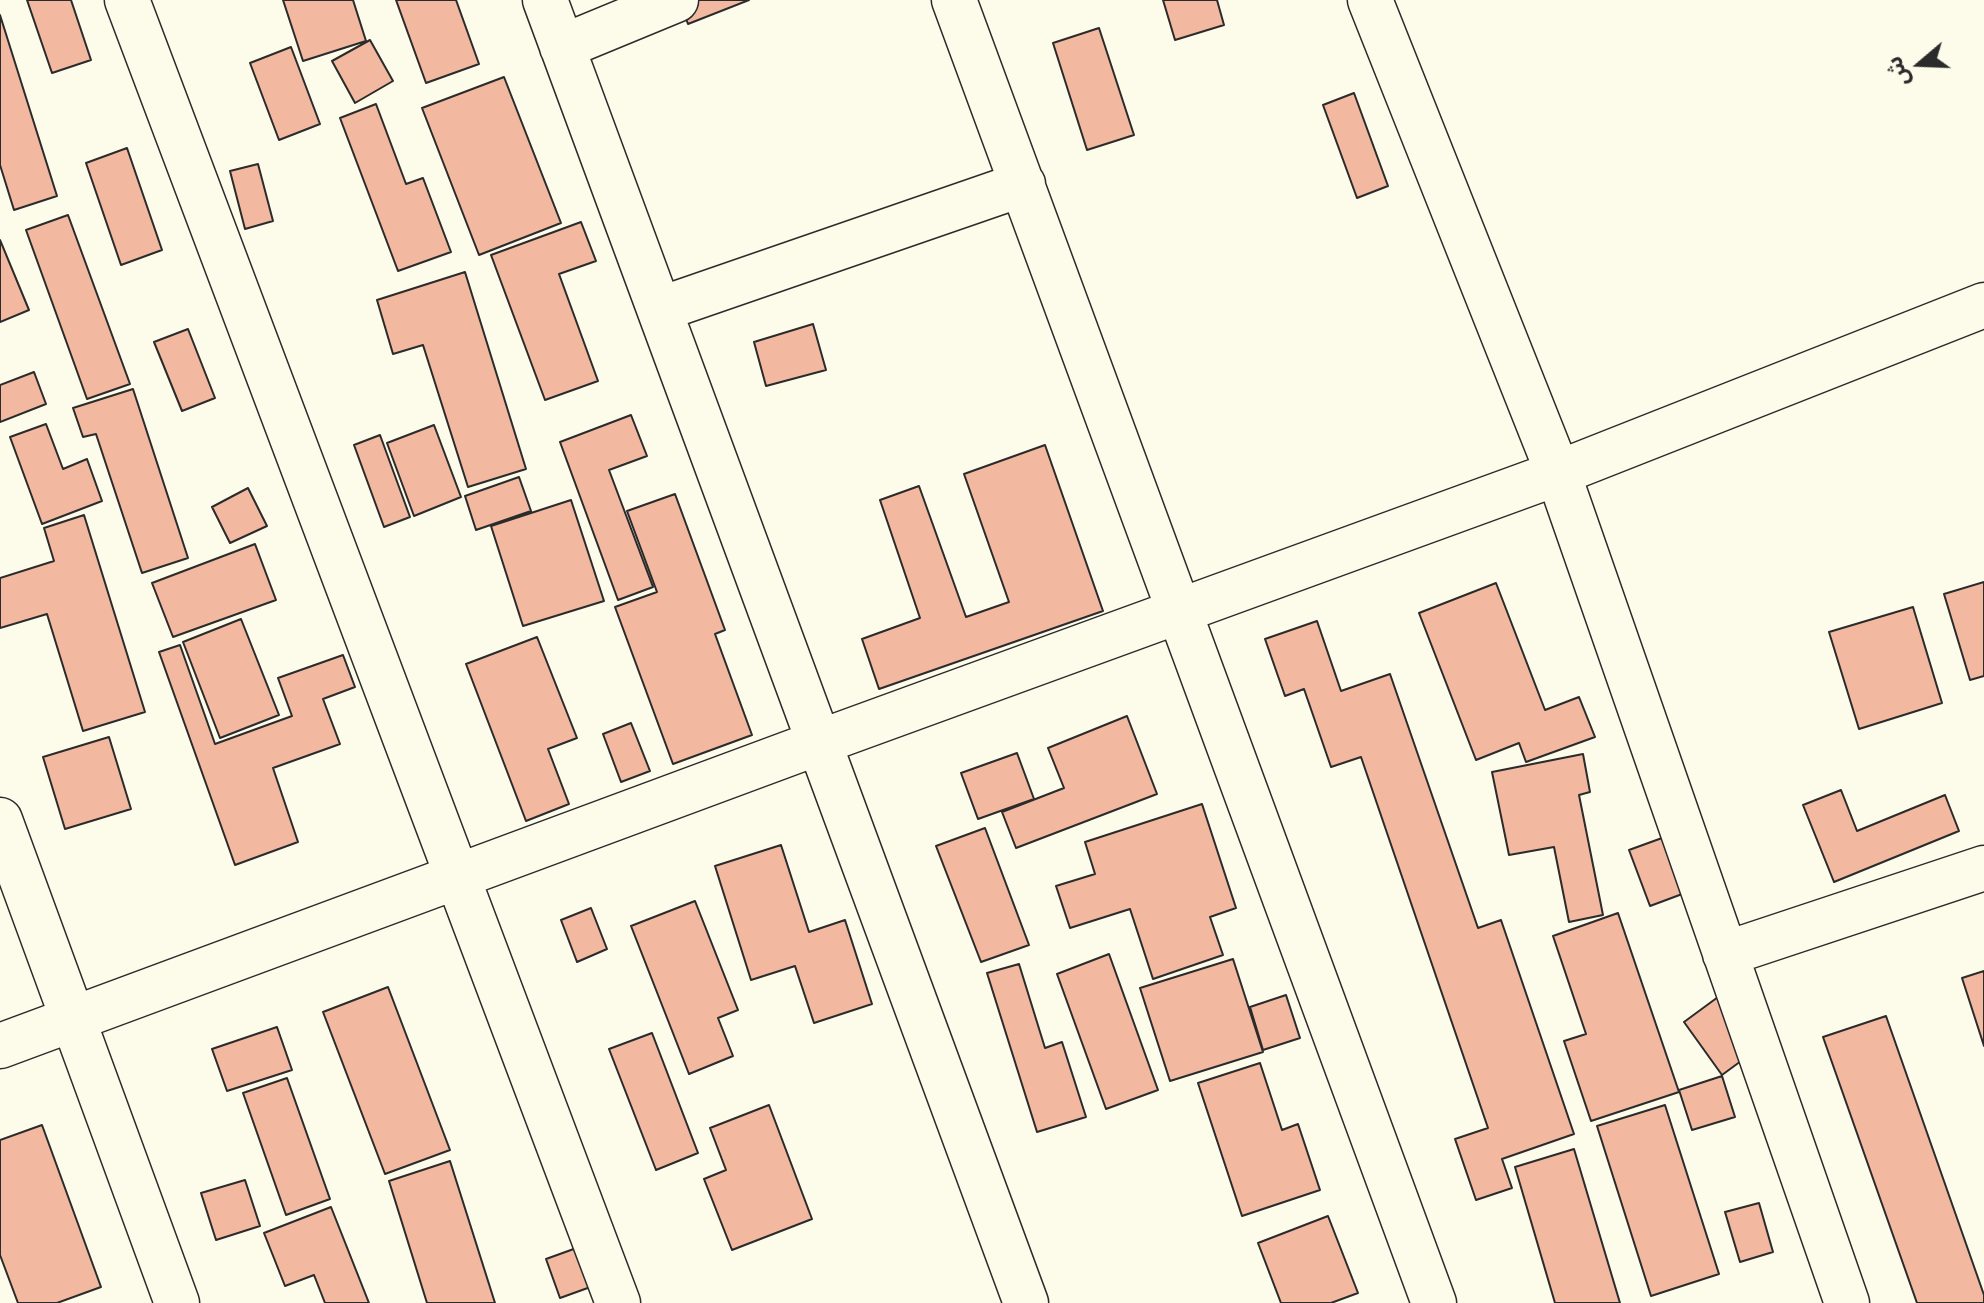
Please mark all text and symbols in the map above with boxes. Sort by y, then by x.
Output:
north arrow [1880,24,1960,104]
text: ش [1880,53,1915,90]

